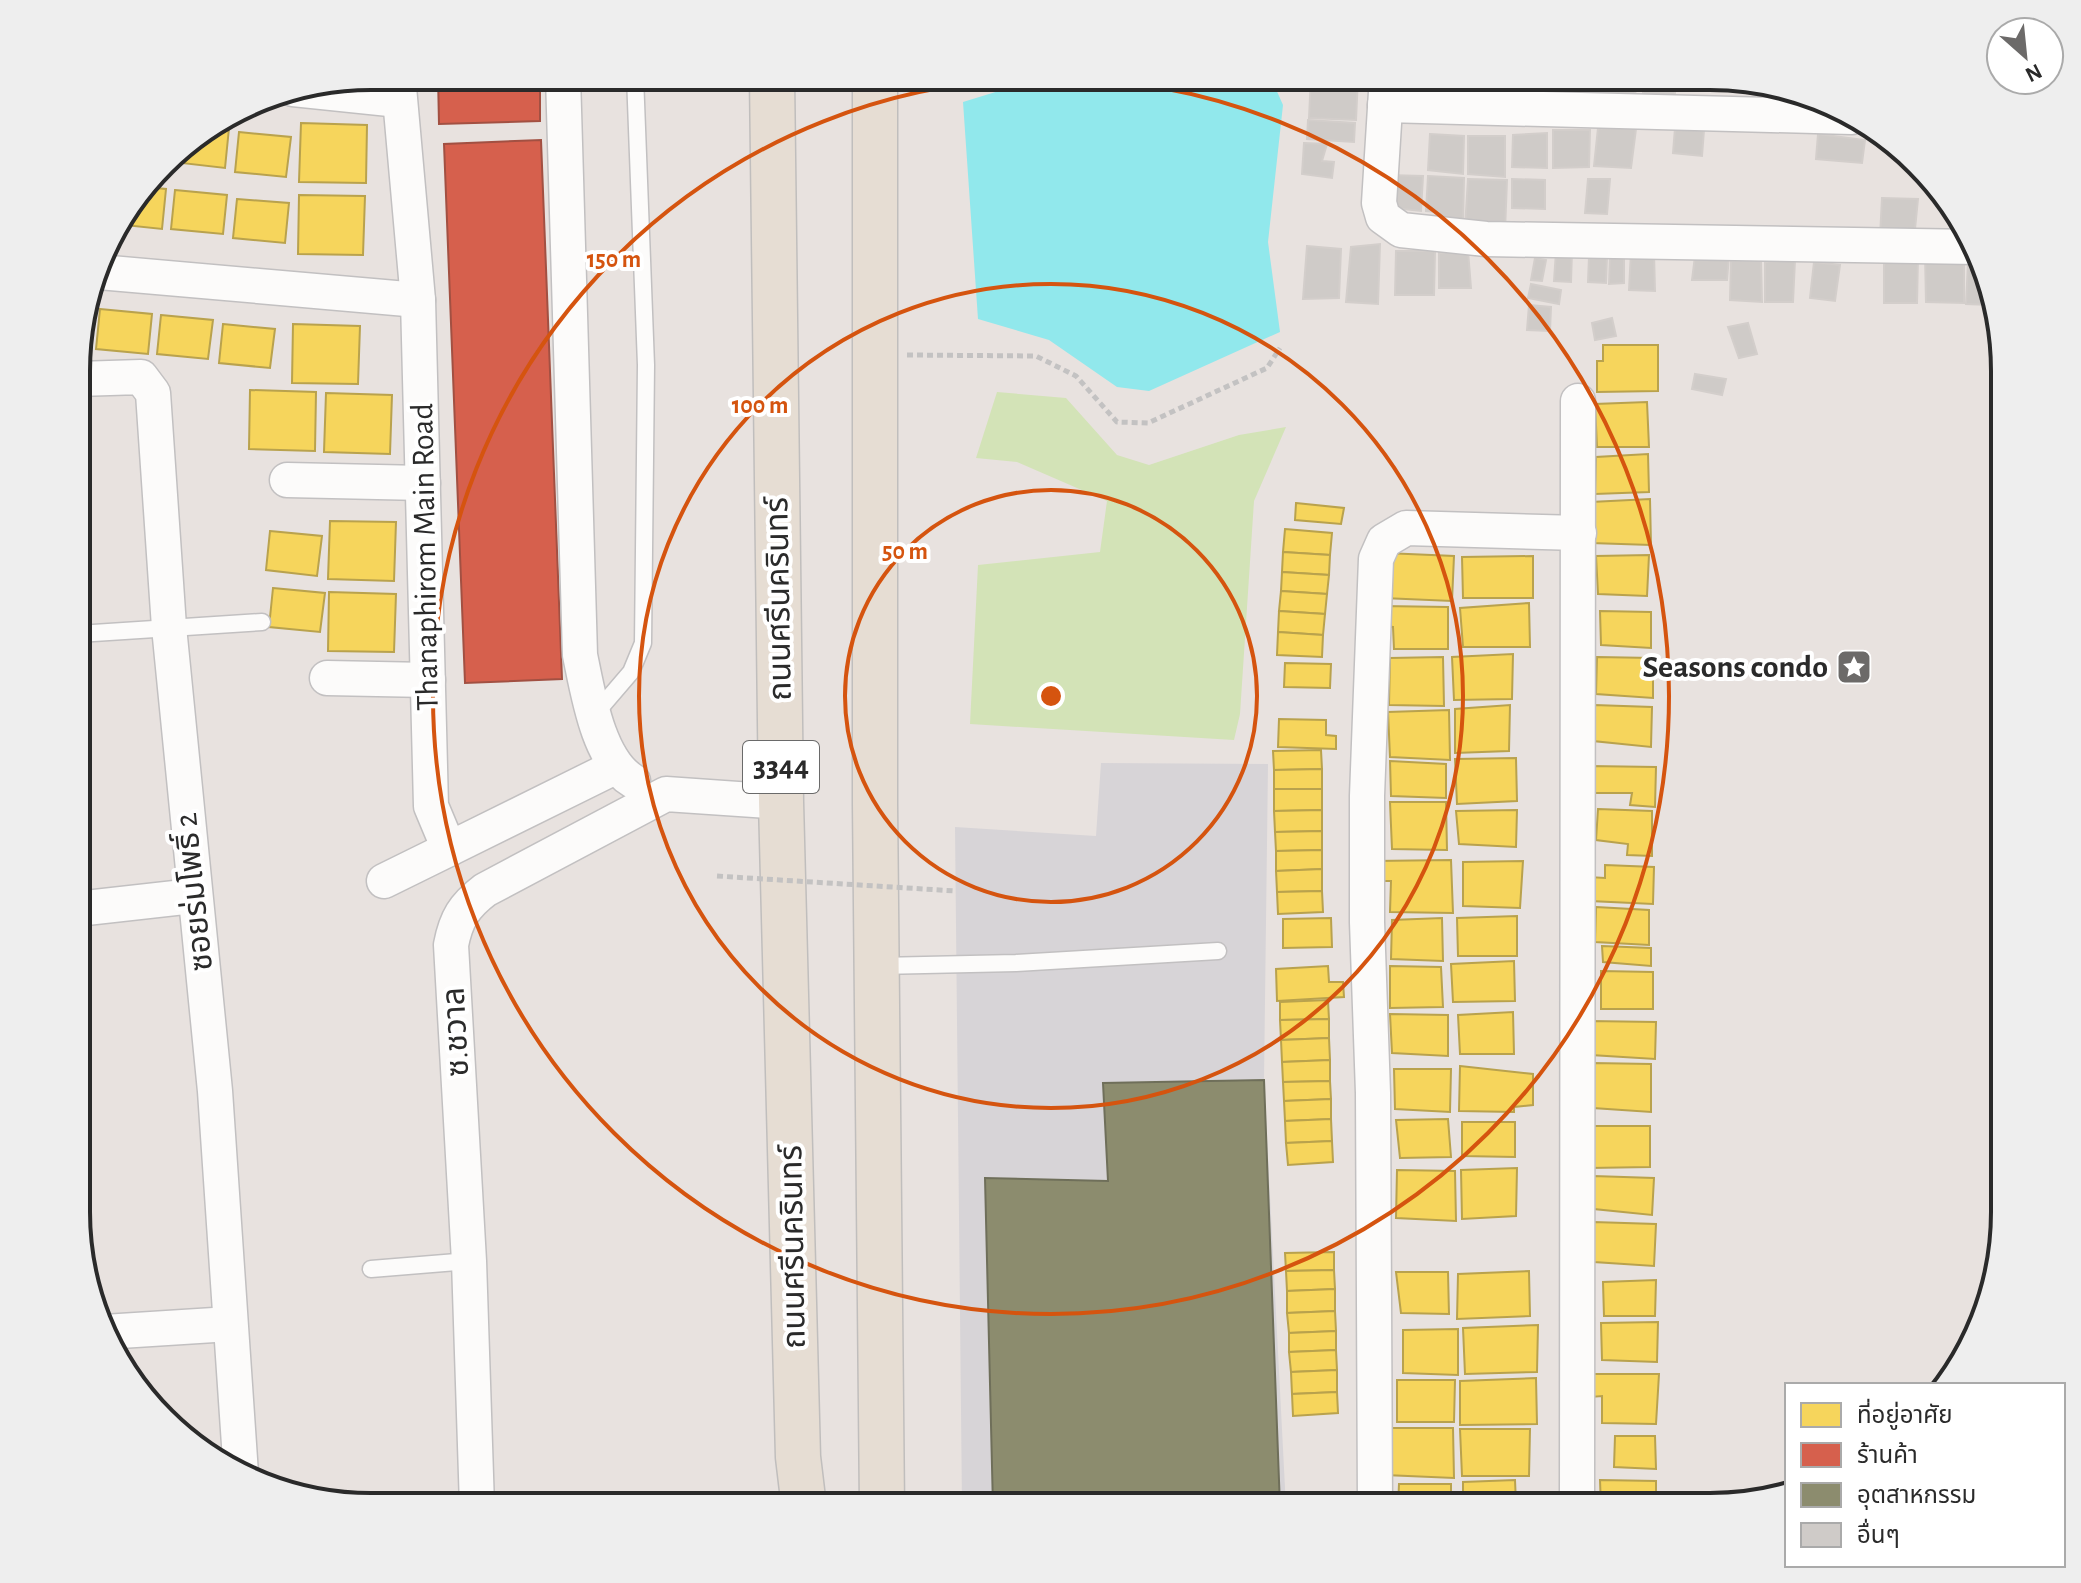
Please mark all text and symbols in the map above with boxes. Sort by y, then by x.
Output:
north arrow [1985,16,2065,96]
text: N [2022,60,2045,86]
text: 150 m [587,248,641,272]
text: 100 m [732,394,788,418]
street label: Thanaphirom Main Road [406,403,444,711]
street label: ถนนศรีนครินทร์ [761,495,797,701]
text: 50 m [882,540,928,564]
place icon: Seasons condo [1835,648,1873,686]
place label: Seasons condo [1643,651,1828,683]
centre of rings [1037,682,1065,710]
road number: 3344 [743,741,819,793]
street label: ซอยร่มโพธิ์ 2 [167,811,218,973]
street label: ซ.ชวาล [438,986,474,1078]
street label: ถนนศรีนครินทร์ [775,1143,811,1349]
legend [1785,1383,2065,1567]
text: ที่อยู่อาศัย [1857,1398,1953,1430]
text: ร้านค้า [1857,1442,1918,1468]
text: อุตสาหกรรม [1857,1484,1976,1510]
text: อื่นๆ [1857,1518,1900,1548]

